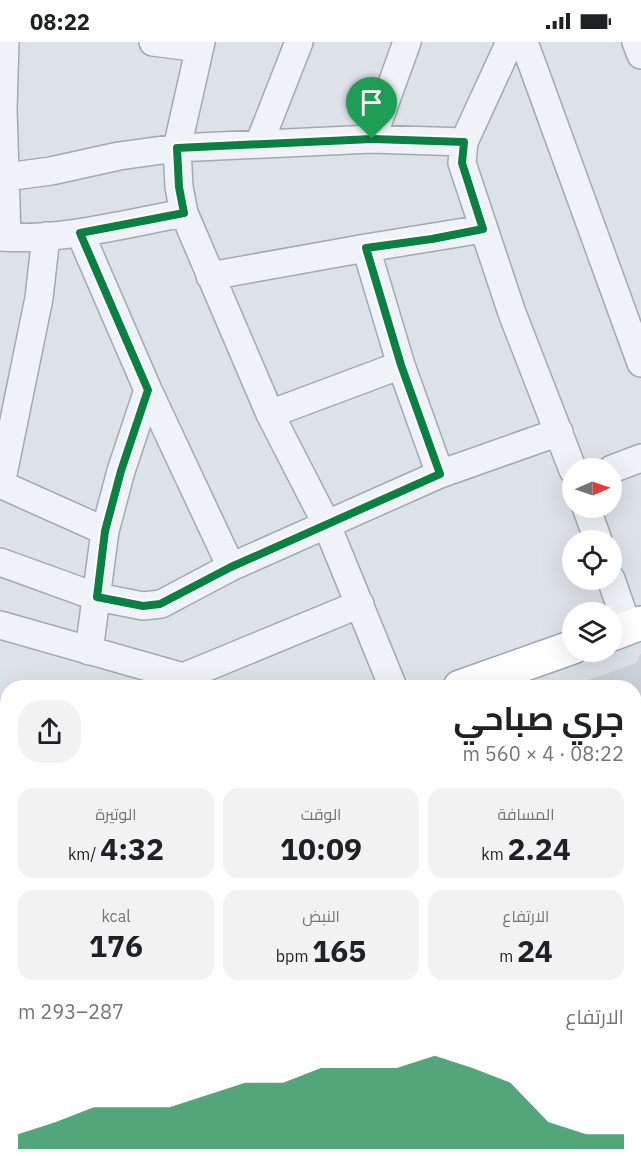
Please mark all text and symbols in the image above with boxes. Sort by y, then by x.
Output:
text: 08:22 [30,7,90,36]
pin [346,77,397,139]
icon: arrive [355,86,388,119]
north arrow [562,458,622,518]
map controls [562,458,622,662]
button: locate [562,530,622,590]
button: layers [562,602,622,662]
text: جري صباحي [454,696,624,739]
button: share [18,700,81,763]
text: 08:22 · 4 × 560 m [463,740,624,767]
text: الوتيرة [95,804,137,824]
text: الوقت [301,804,341,824]
text: المسافة [498,804,554,824]
text: 4:32 [100,829,164,868]
text: 10:09 [280,829,362,868]
text: 2.24 [507,829,571,868]
text: /km [68,844,100,864]
text: km [481,844,507,864]
text: kcal [101,906,131,926]
text: النبض [302,906,340,926]
text: الارتفاع [503,906,549,926]
text: 176 [89,926,143,965]
text: 165 [312,931,366,970]
text: 24 [517,931,553,970]
text: bpm [276,946,312,966]
text: m [499,946,517,966]
text: 287–293 m [18,998,124,1025]
text: الارتفاع [565,1003,624,1030]

